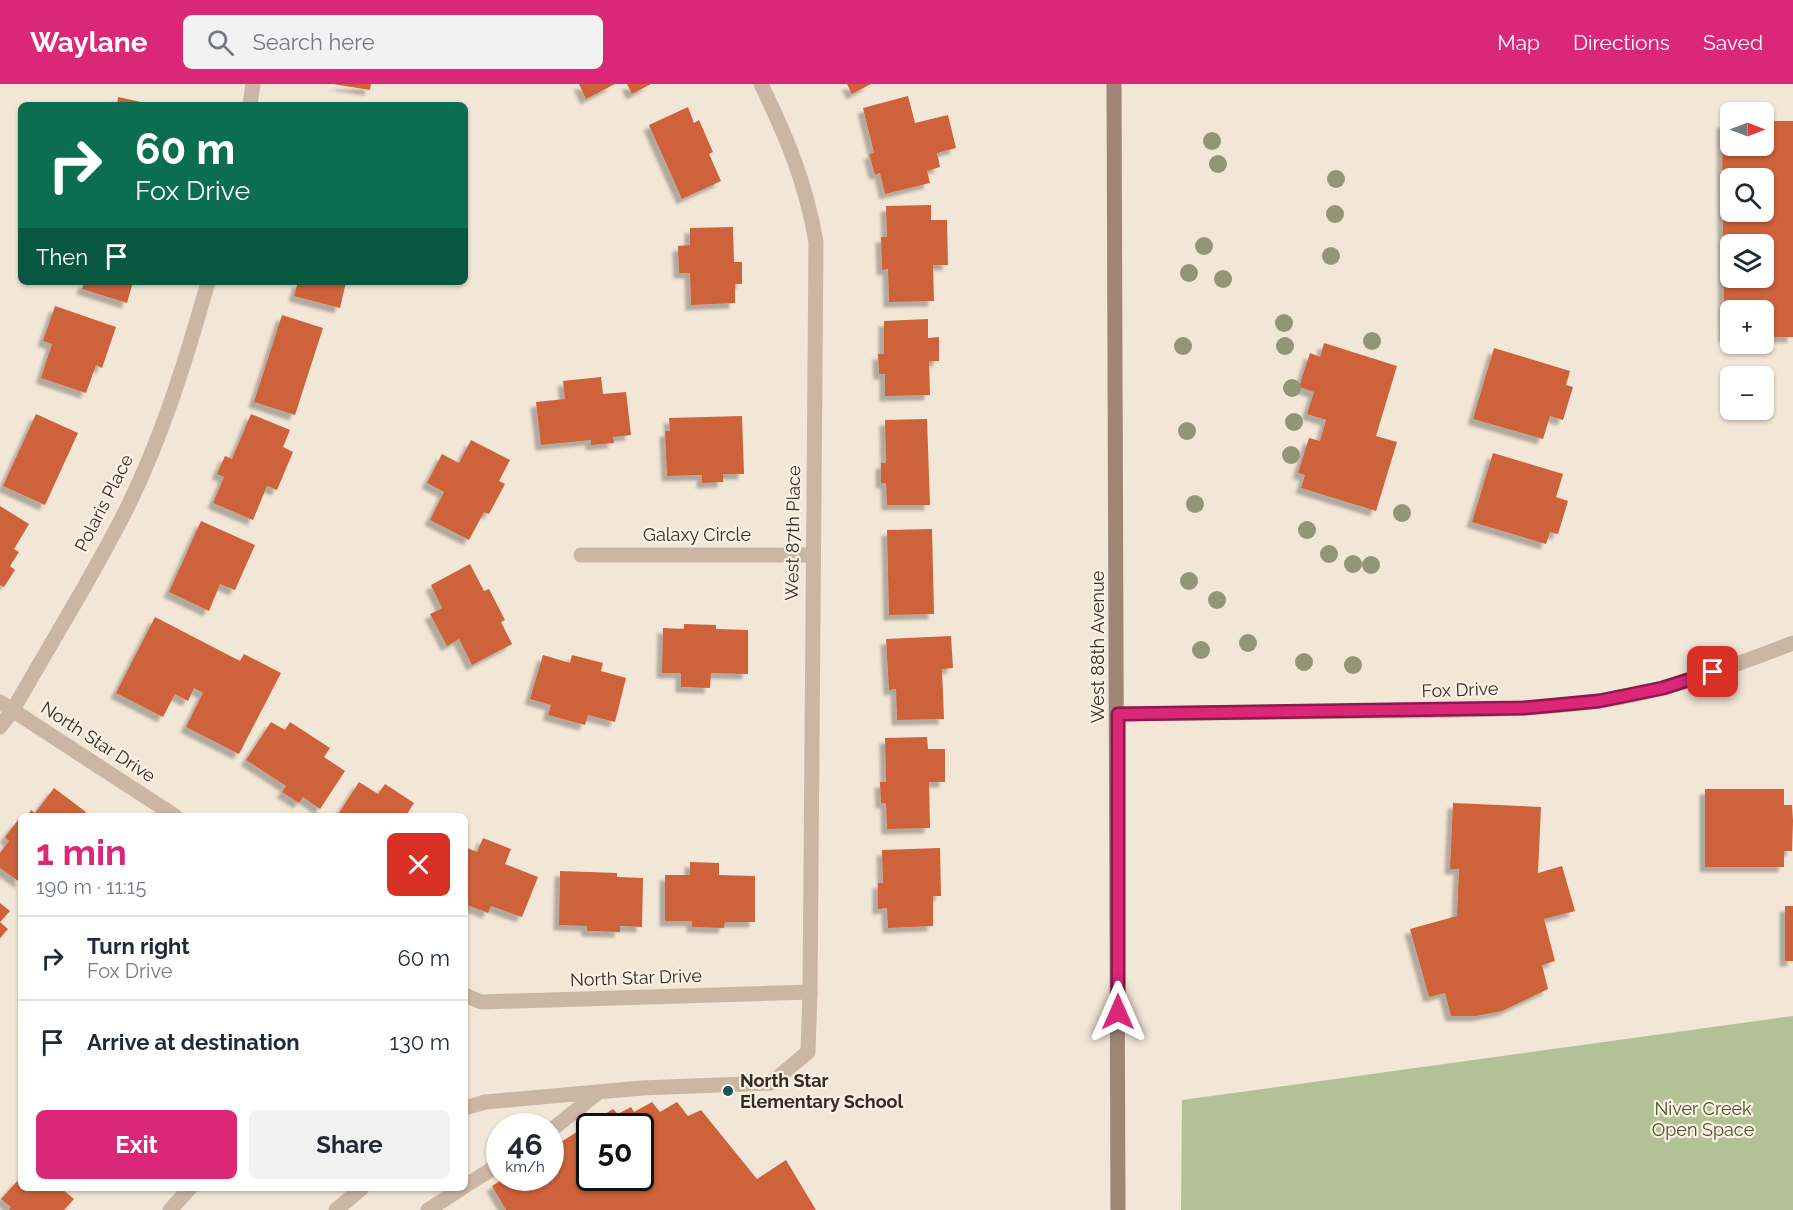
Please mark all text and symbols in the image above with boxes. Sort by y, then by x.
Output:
search box [183,15,603,69]
text: Waylane [30,26,147,59]
icon: search [204,26,237,59]
text: Search here [252,29,375,55]
text: Map [1497,30,1540,55]
text: Directions [1573,30,1670,55]
text: Saved [1703,30,1763,55]
north arrow [1720,102,1774,156]
map controls [1720,102,1774,420]
text: 60 m [135,125,235,174]
icon: right [36,126,114,204]
button: search [1720,168,1774,222]
text: Fox Drive [135,175,250,206]
button: layers [1720,234,1774,288]
icon: arrive [100,240,133,273]
text: Then [36,244,88,270]
button: + [1720,300,1774,354]
button: − [1720,366,1774,420]
street label: Polaris Place [70,450,137,555]
street label: West 87th Place [781,465,804,601]
street label: Galaxy Circle [643,524,751,545]
street label: West 88th Avenue [1087,570,1108,723]
pin [1687,646,1738,697]
icon: arrive [1696,655,1729,688]
street label: Fox Drive [1421,678,1499,701]
street label: North Star Drive [37,697,160,787]
text: 1 min [36,831,127,873]
button: close [387,833,450,896]
text: 190 m · 11:15 [36,875,146,899]
text: Turn right [87,933,190,959]
icon: right [36,942,69,975]
text: 60 m [397,945,450,971]
text: Fox Drive [87,959,172,983]
street label: North Star Drive [570,965,703,990]
position arrow [1086,980,1150,1044]
icon: arrive [36,1026,69,1059]
text: Arrive at destination [87,1029,300,1055]
text: 130 m [390,1029,450,1055]
place label: North Star Elementary School [740,1070,904,1112]
marker: North Star Elementary School [721,1084,735,1098]
park label: Niver Creek Open Space [1652,1098,1755,1140]
button: Exit [36,1110,237,1179]
button: Share [249,1110,450,1179]
speed limit sign: 50 [576,1113,654,1191]
text: 46 [507,1127,543,1162]
text: km/h [505,1158,545,1176]

